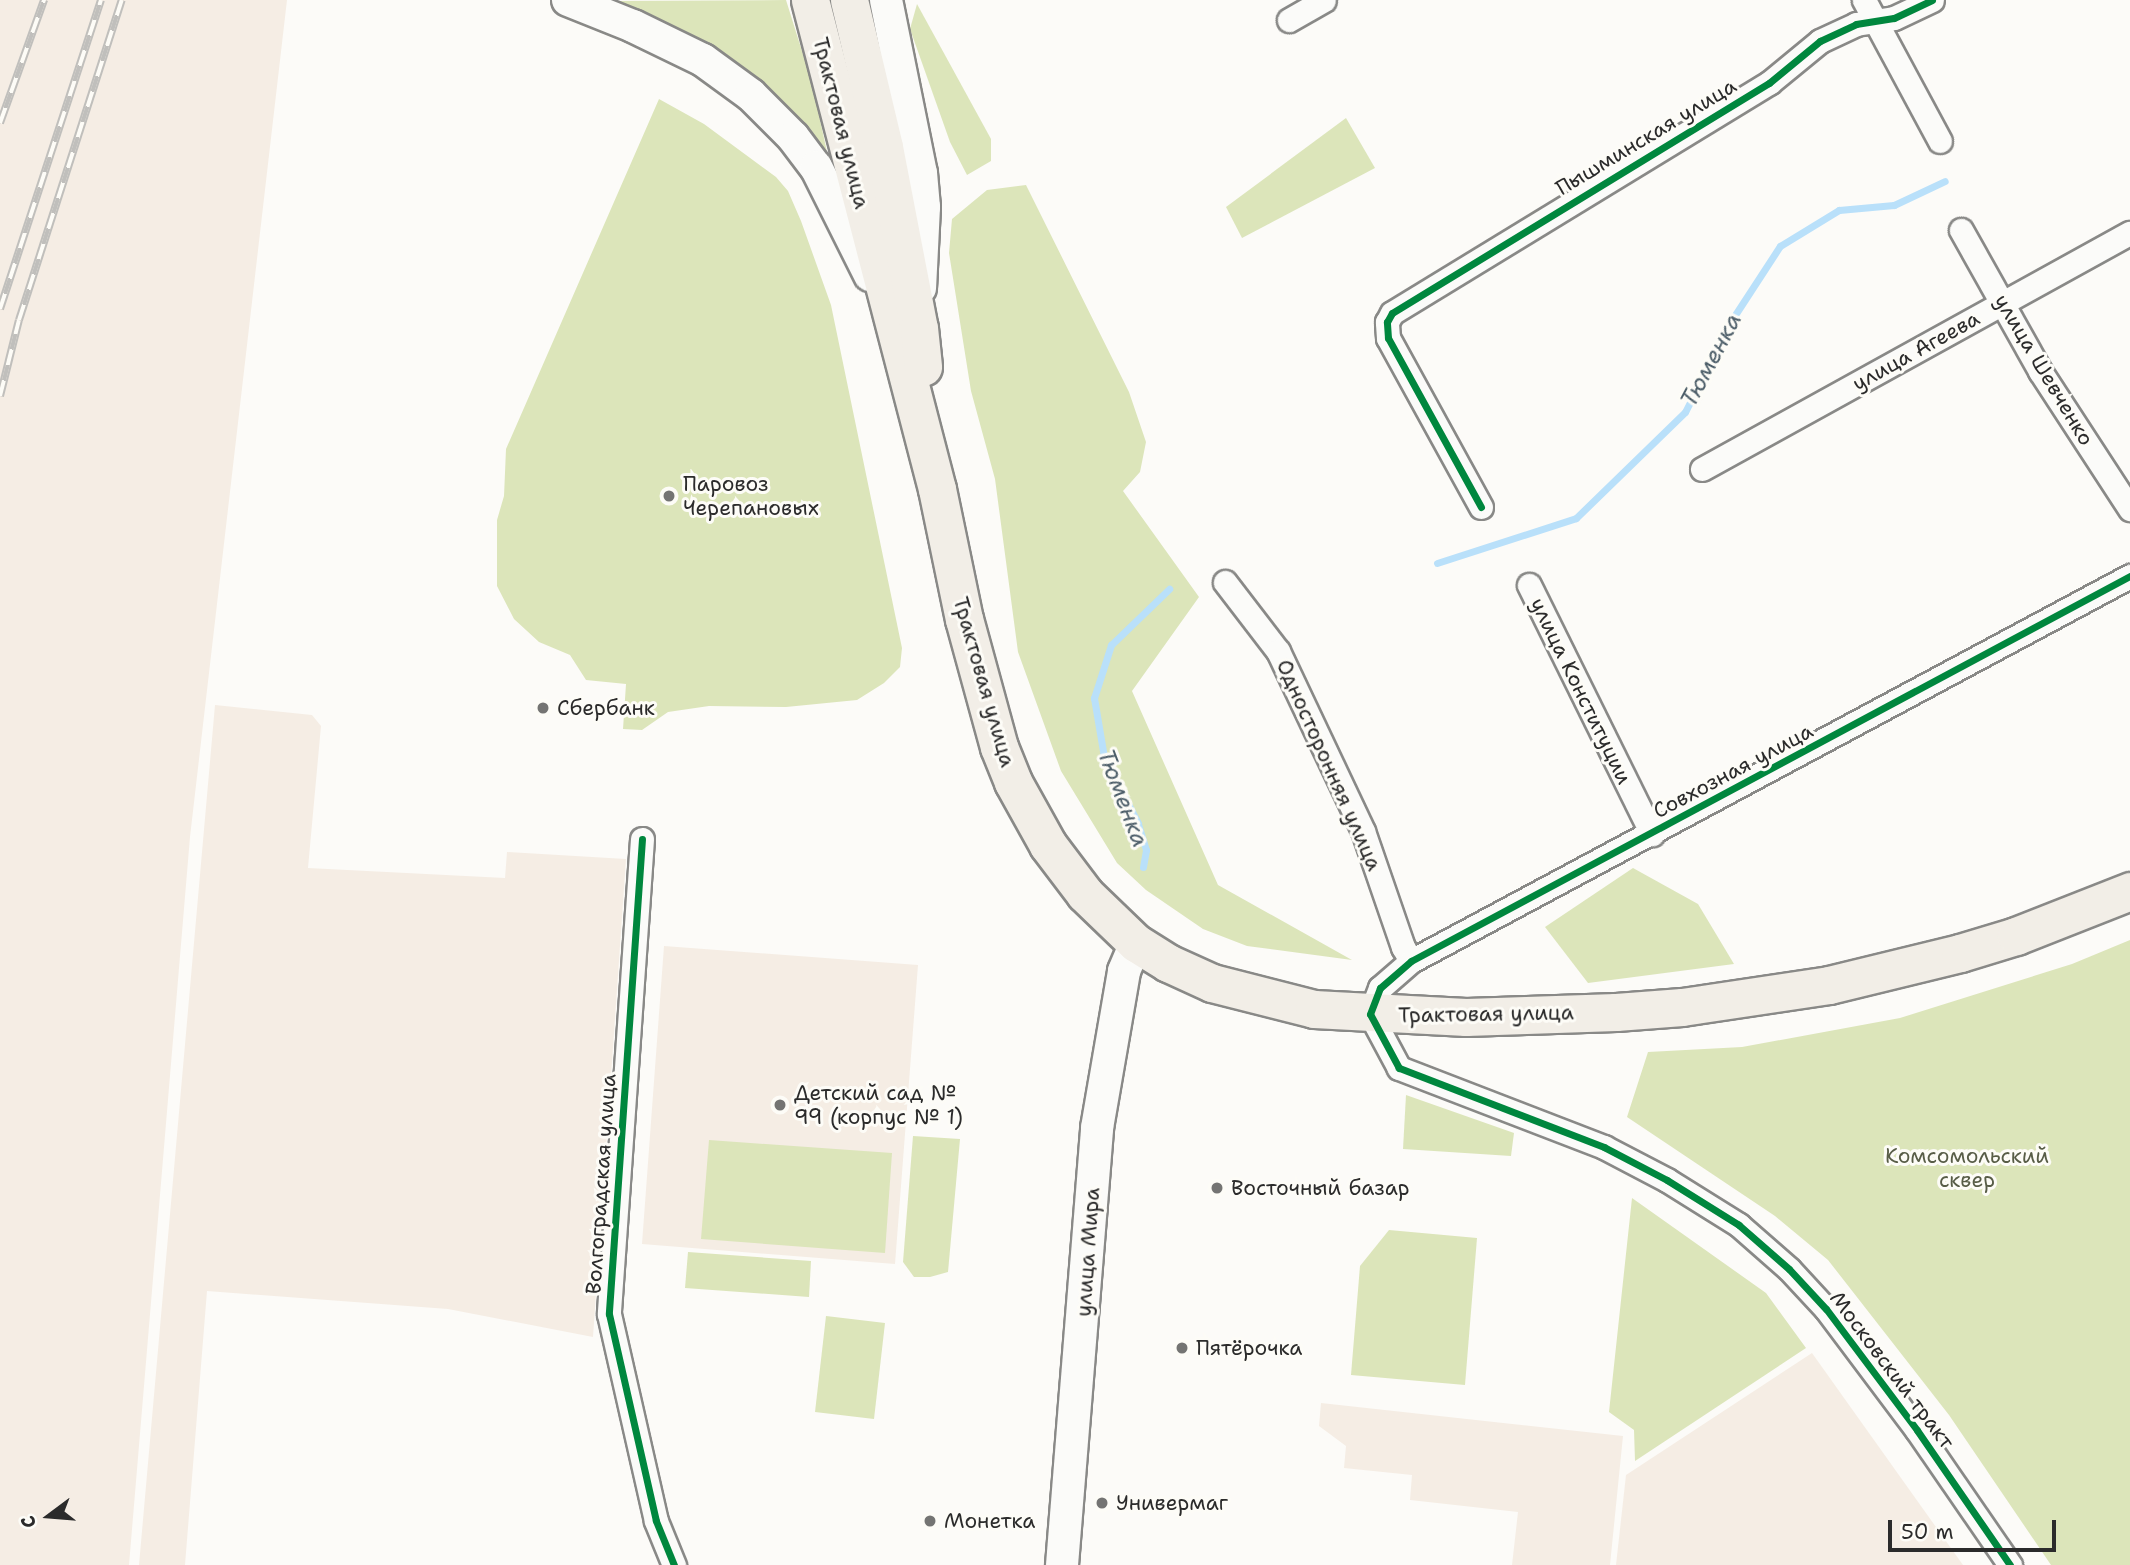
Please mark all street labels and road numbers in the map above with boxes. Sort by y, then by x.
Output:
street label: Трактовая улица [807,35,875,211]
street label: Пышминская улица [1551,73,1741,201]
street label: улица Шевченко [1989,290,2099,450]
street label: улица Агеева [1848,306,1984,396]
street label: Трактовая улица [948,594,1020,770]
street label: улица Конституции [1525,594,1637,788]
street label: Односторонняя улица [1271,656,1387,874]
street label: Совхозная улица [1649,718,1817,824]
street label: Трактовая улица [1398,1000,1574,1028]
street label: Волгоградская улица [581,1073,621,1295]
street label: улица Мира [1071,1187,1105,1317]
street label: Московский тракт [1825,1286,1959,1454]

